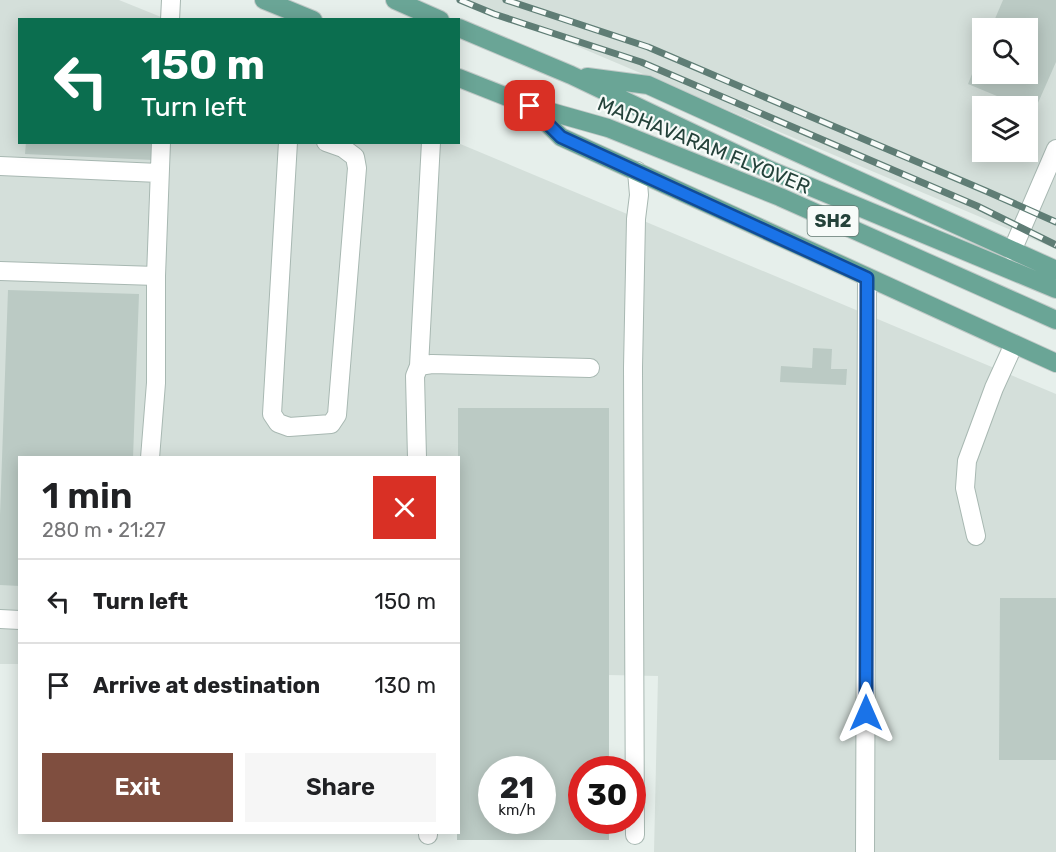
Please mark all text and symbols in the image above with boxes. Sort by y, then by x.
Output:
map controls [972,18,1038,162]
button: search [972,18,1038,84]
text: 150 m [141,40,265,90]
icon: left [42,42,120,120]
pin [504,80,555,131]
icon: arrive [513,89,546,122]
text: Turn left [141,91,246,123]
street label: MADHAVARAM FLYOVER [594,91,814,199]
button: layers [972,96,1038,162]
road number: SH2 [808,206,858,236]
text: 1 min [42,474,133,517]
button: close [373,476,436,539]
text: 280 m · 21:27 [42,518,166,542]
icon: left [42,585,75,618]
text: Turn left [93,588,188,615]
text: 150 m [375,588,436,615]
icon: arrive [42,669,75,702]
text: Arrive at destination [93,672,320,699]
text: 130 m [374,672,436,699]
position arrow [834,681,898,745]
button: Exit [42,753,233,822]
button: Share [245,753,436,822]
speed limit sign: 30 [568,756,646,834]
text: 21 [500,770,534,806]
text: km/h [498,801,536,819]

